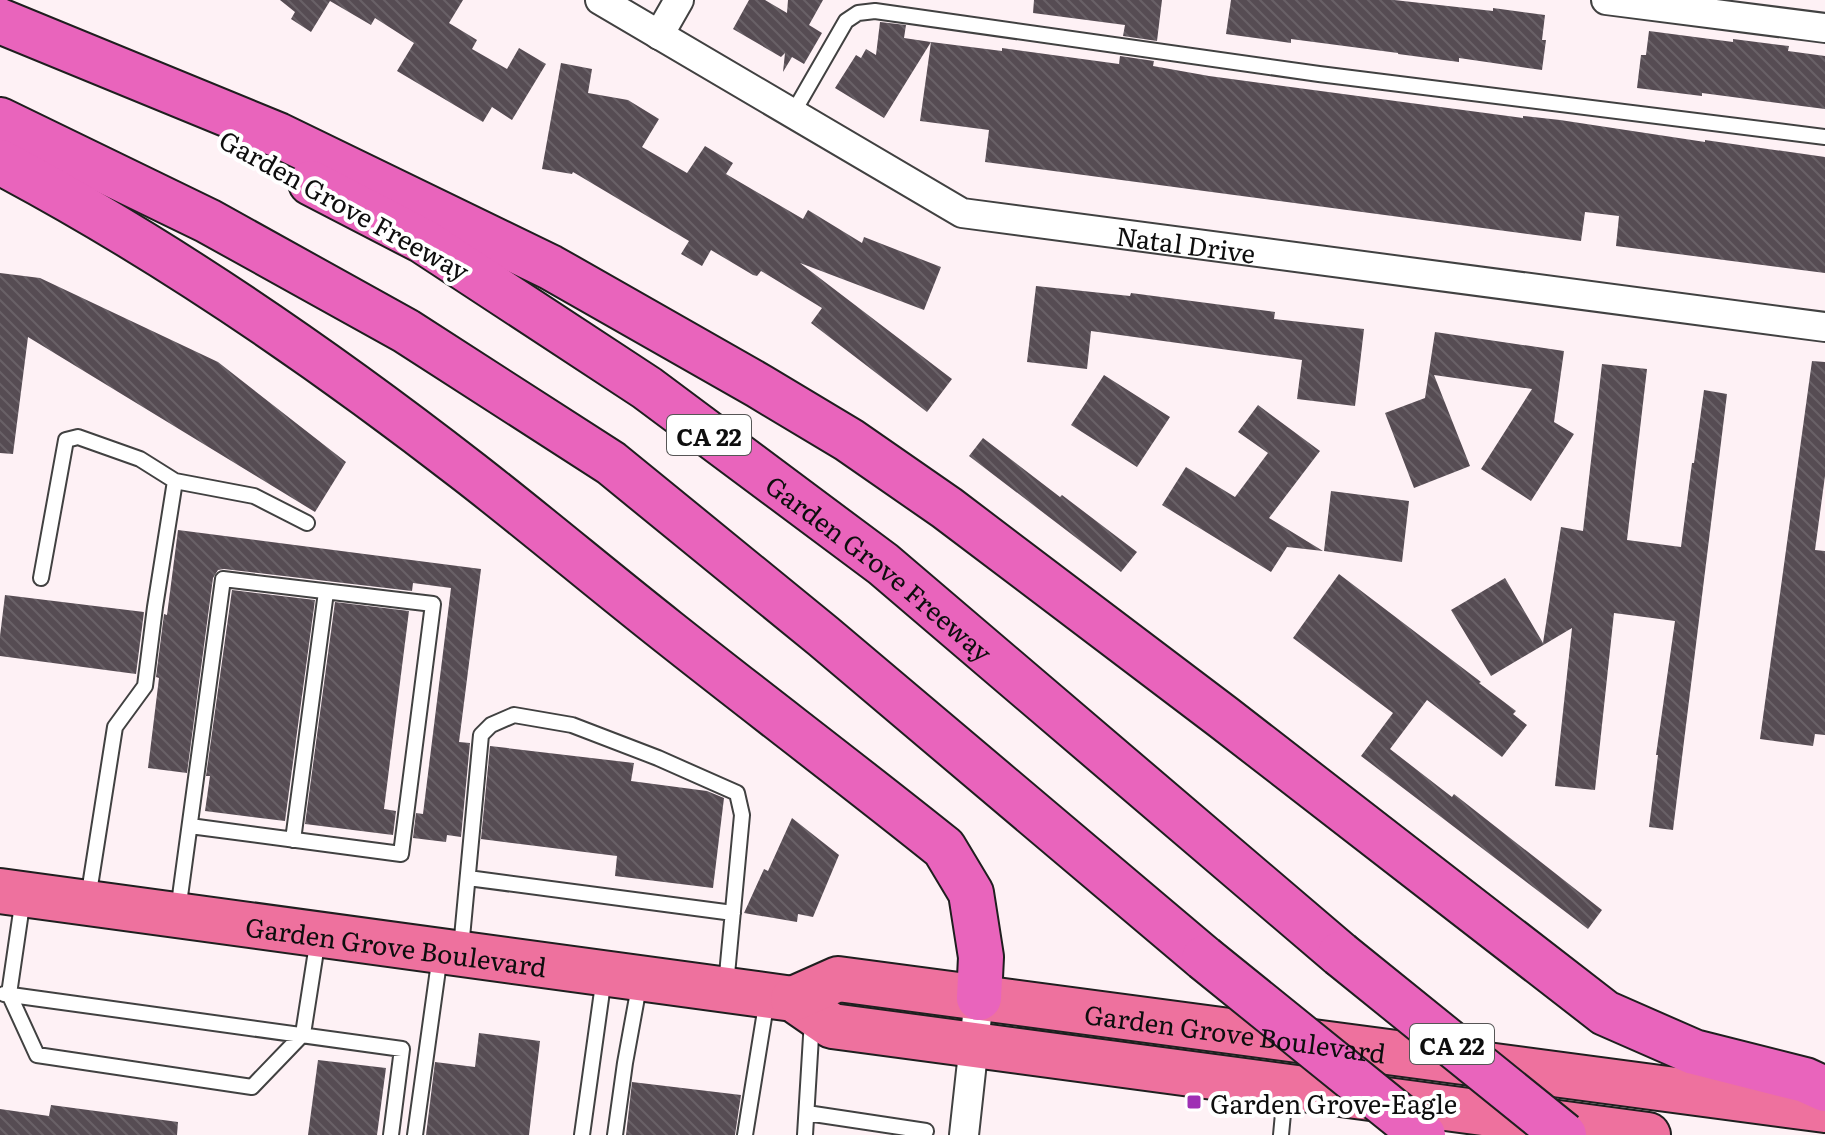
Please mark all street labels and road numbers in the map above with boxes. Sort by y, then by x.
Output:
street label: Garden Grove Freeway [213,119,477,289]
street label: Natal Drive [1114,214,1258,271]
road number: CA 22 [667,415,751,455]
street label: Garden Grove Freeway [759,464,1002,670]
street label: Garden Grove Boulevard [243,905,549,985]
street label: Garden Grove Boulevard [1082,992,1388,1071]
road number: CA 22 [1410,1024,1494,1064]

